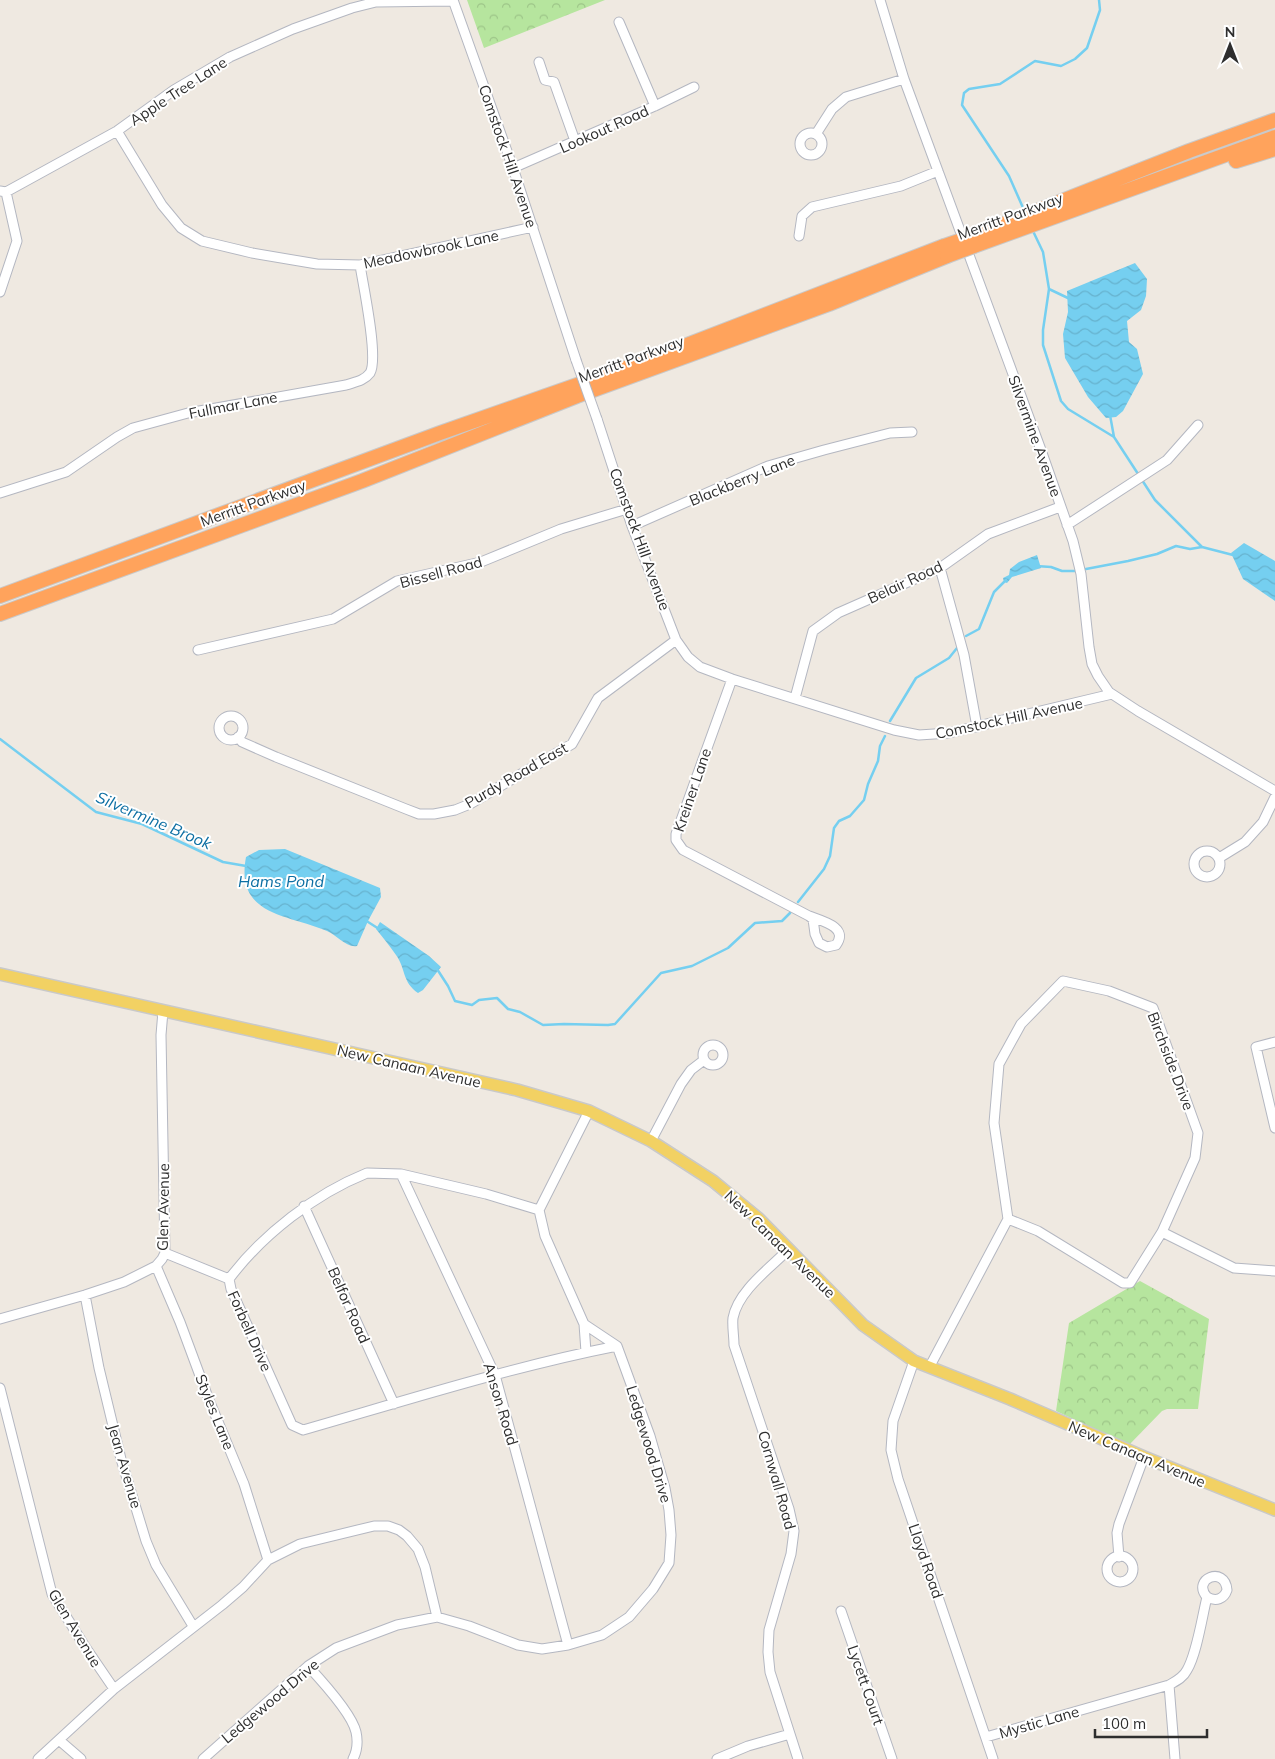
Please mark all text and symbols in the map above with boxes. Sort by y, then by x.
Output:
north arrow [1205,20,1255,70]
text: N [1225,23,1235,41]
street label: Apple Tree Lane [126,52,230,130]
street label: Comstock Hill Avenue [475,82,541,230]
street label: Lookout Road [556,101,652,157]
street label: Merritt Parkway [955,188,1065,244]
street label: Meadowbrook Lane [362,225,500,273]
street label: Merritt Parkway [576,331,686,387]
street label: Silvermine Avenue [1004,373,1066,499]
street label: Fullmar Lane [187,387,279,423]
street label: Blackberry Lane [686,450,798,510]
street label: Comstock Hill Avenue [605,465,675,613]
street label: Merritt Parkway [198,475,308,531]
street label: Bissell Road [398,552,484,592]
street label: Belair Road [864,556,946,608]
street label: Comstock Hill Avenue [934,693,1084,743]
street label: Purdy Road East [461,738,571,812]
street label: Kreiner Lane [669,746,715,834]
water label: Silvermine Brook [93,787,216,854]
water label: Hams Pond [238,871,324,891]
street label: Birchside Drive [1144,1009,1198,1113]
street label: New Canaan Avenue [335,1040,483,1092]
street label: Glen Avenue [153,1163,173,1251]
street label: New Canaan Avenue [721,1186,839,1302]
street label: Belfor Road [324,1264,374,1346]
street label: Forbell Drive [224,1288,276,1374]
street label: Anson Road [479,1360,523,1448]
street label: Styles Lane [191,1371,239,1453]
street label: Ledgewood Drive [622,1383,676,1505]
street label: New Canaan Avenue [1066,1417,1208,1491]
street label: Jean Avenue [104,1422,146,1510]
street label: Cornwall Road [754,1428,800,1532]
street label: Lloyd Road [904,1521,948,1601]
street label: Glen Avenue [44,1586,106,1670]
street label: Lycett Court [843,1643,889,1727]
street label: Ledgewood Drive [217,1655,323,1747]
street label: Mystic Lane [997,1702,1081,1742]
scale bar [1095,1706,1208,1738]
text: 100 m [1102,1714,1146,1733]

